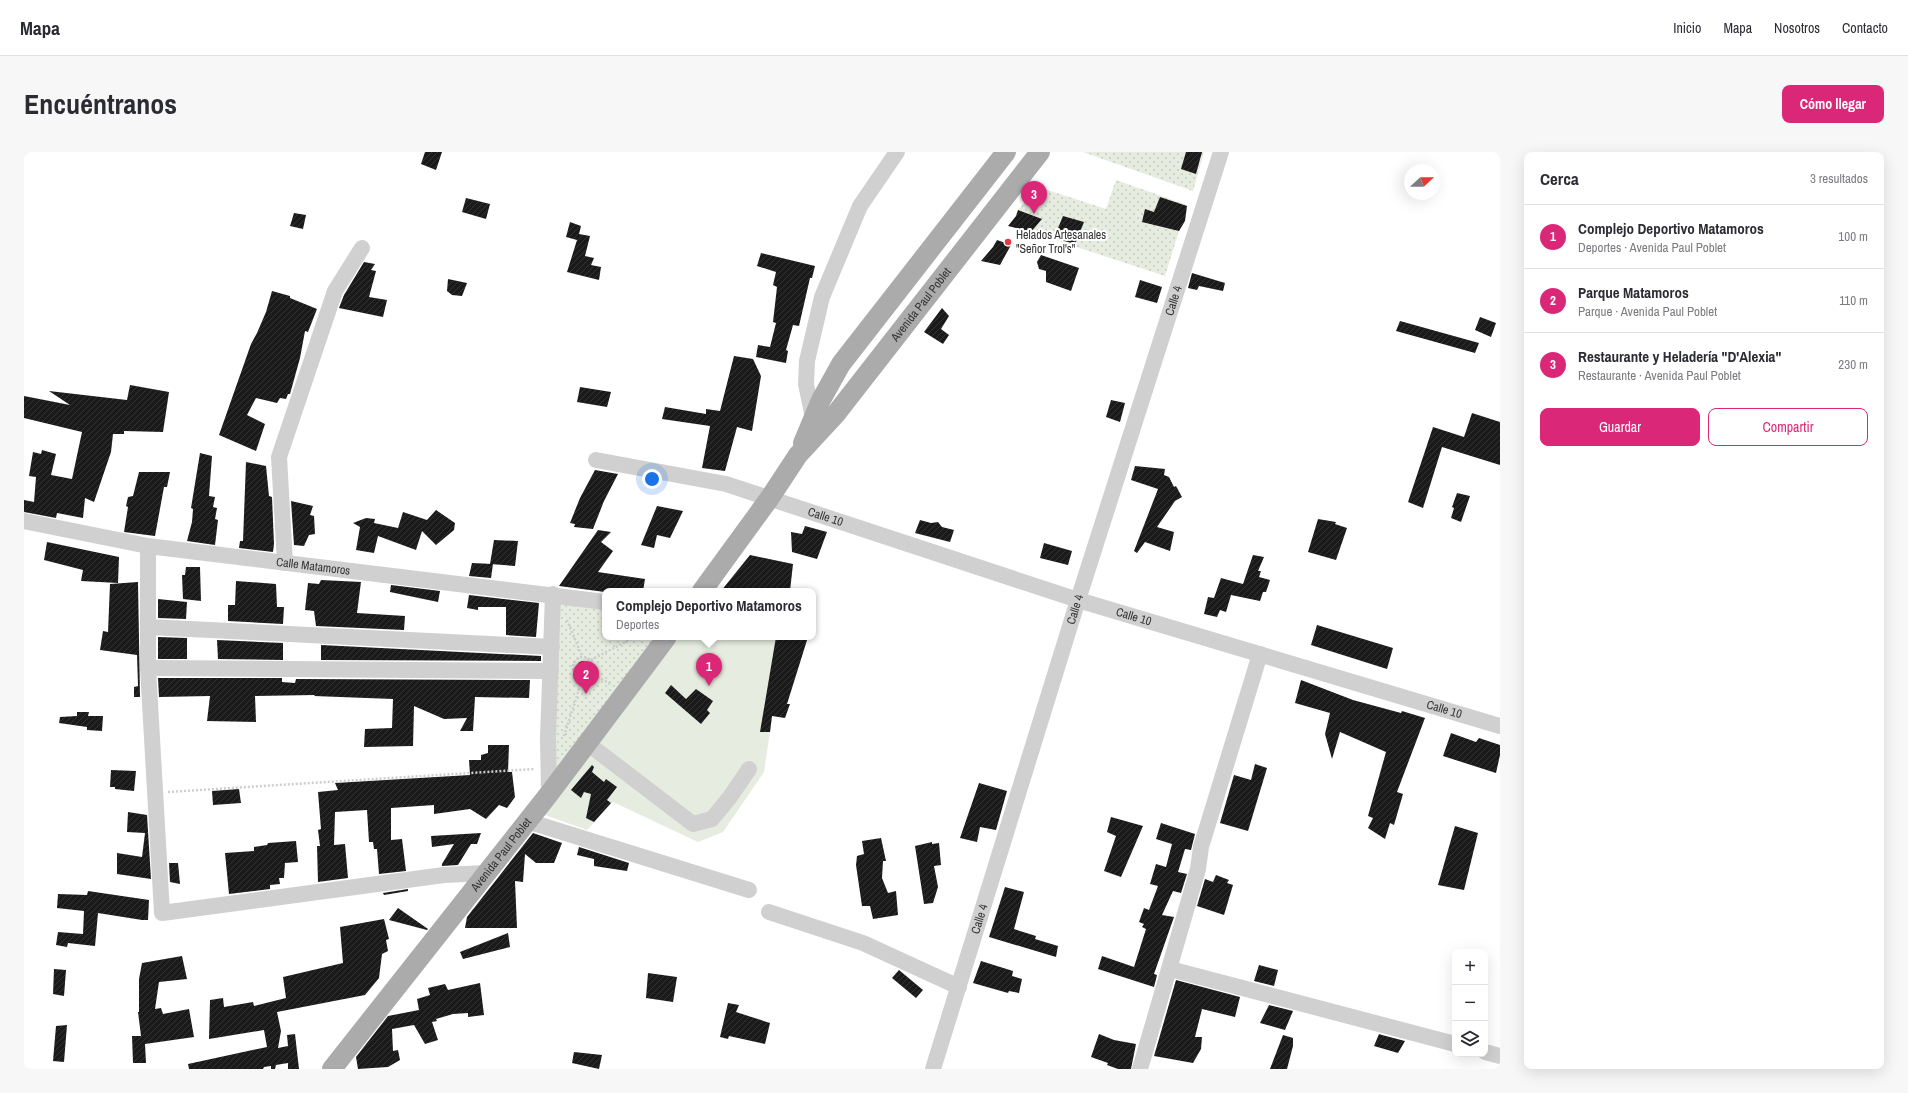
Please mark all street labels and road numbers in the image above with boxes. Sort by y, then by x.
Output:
street label: Avenida Paul Poblet [887,264,955,345]
street label: Calle 4 [1161,283,1186,318]
street label: Calle 10 [806,504,845,530]
street label: Calle Matamoros [275,554,351,579]
street label: Calle 4 [1063,592,1087,626]
street label: Calle 10 [1114,604,1153,629]
street label: Calle 10 [1425,697,1464,722]
street label: Avenida Paul Poblet [467,815,535,895]
street label: Calle 4 [967,901,992,936]

